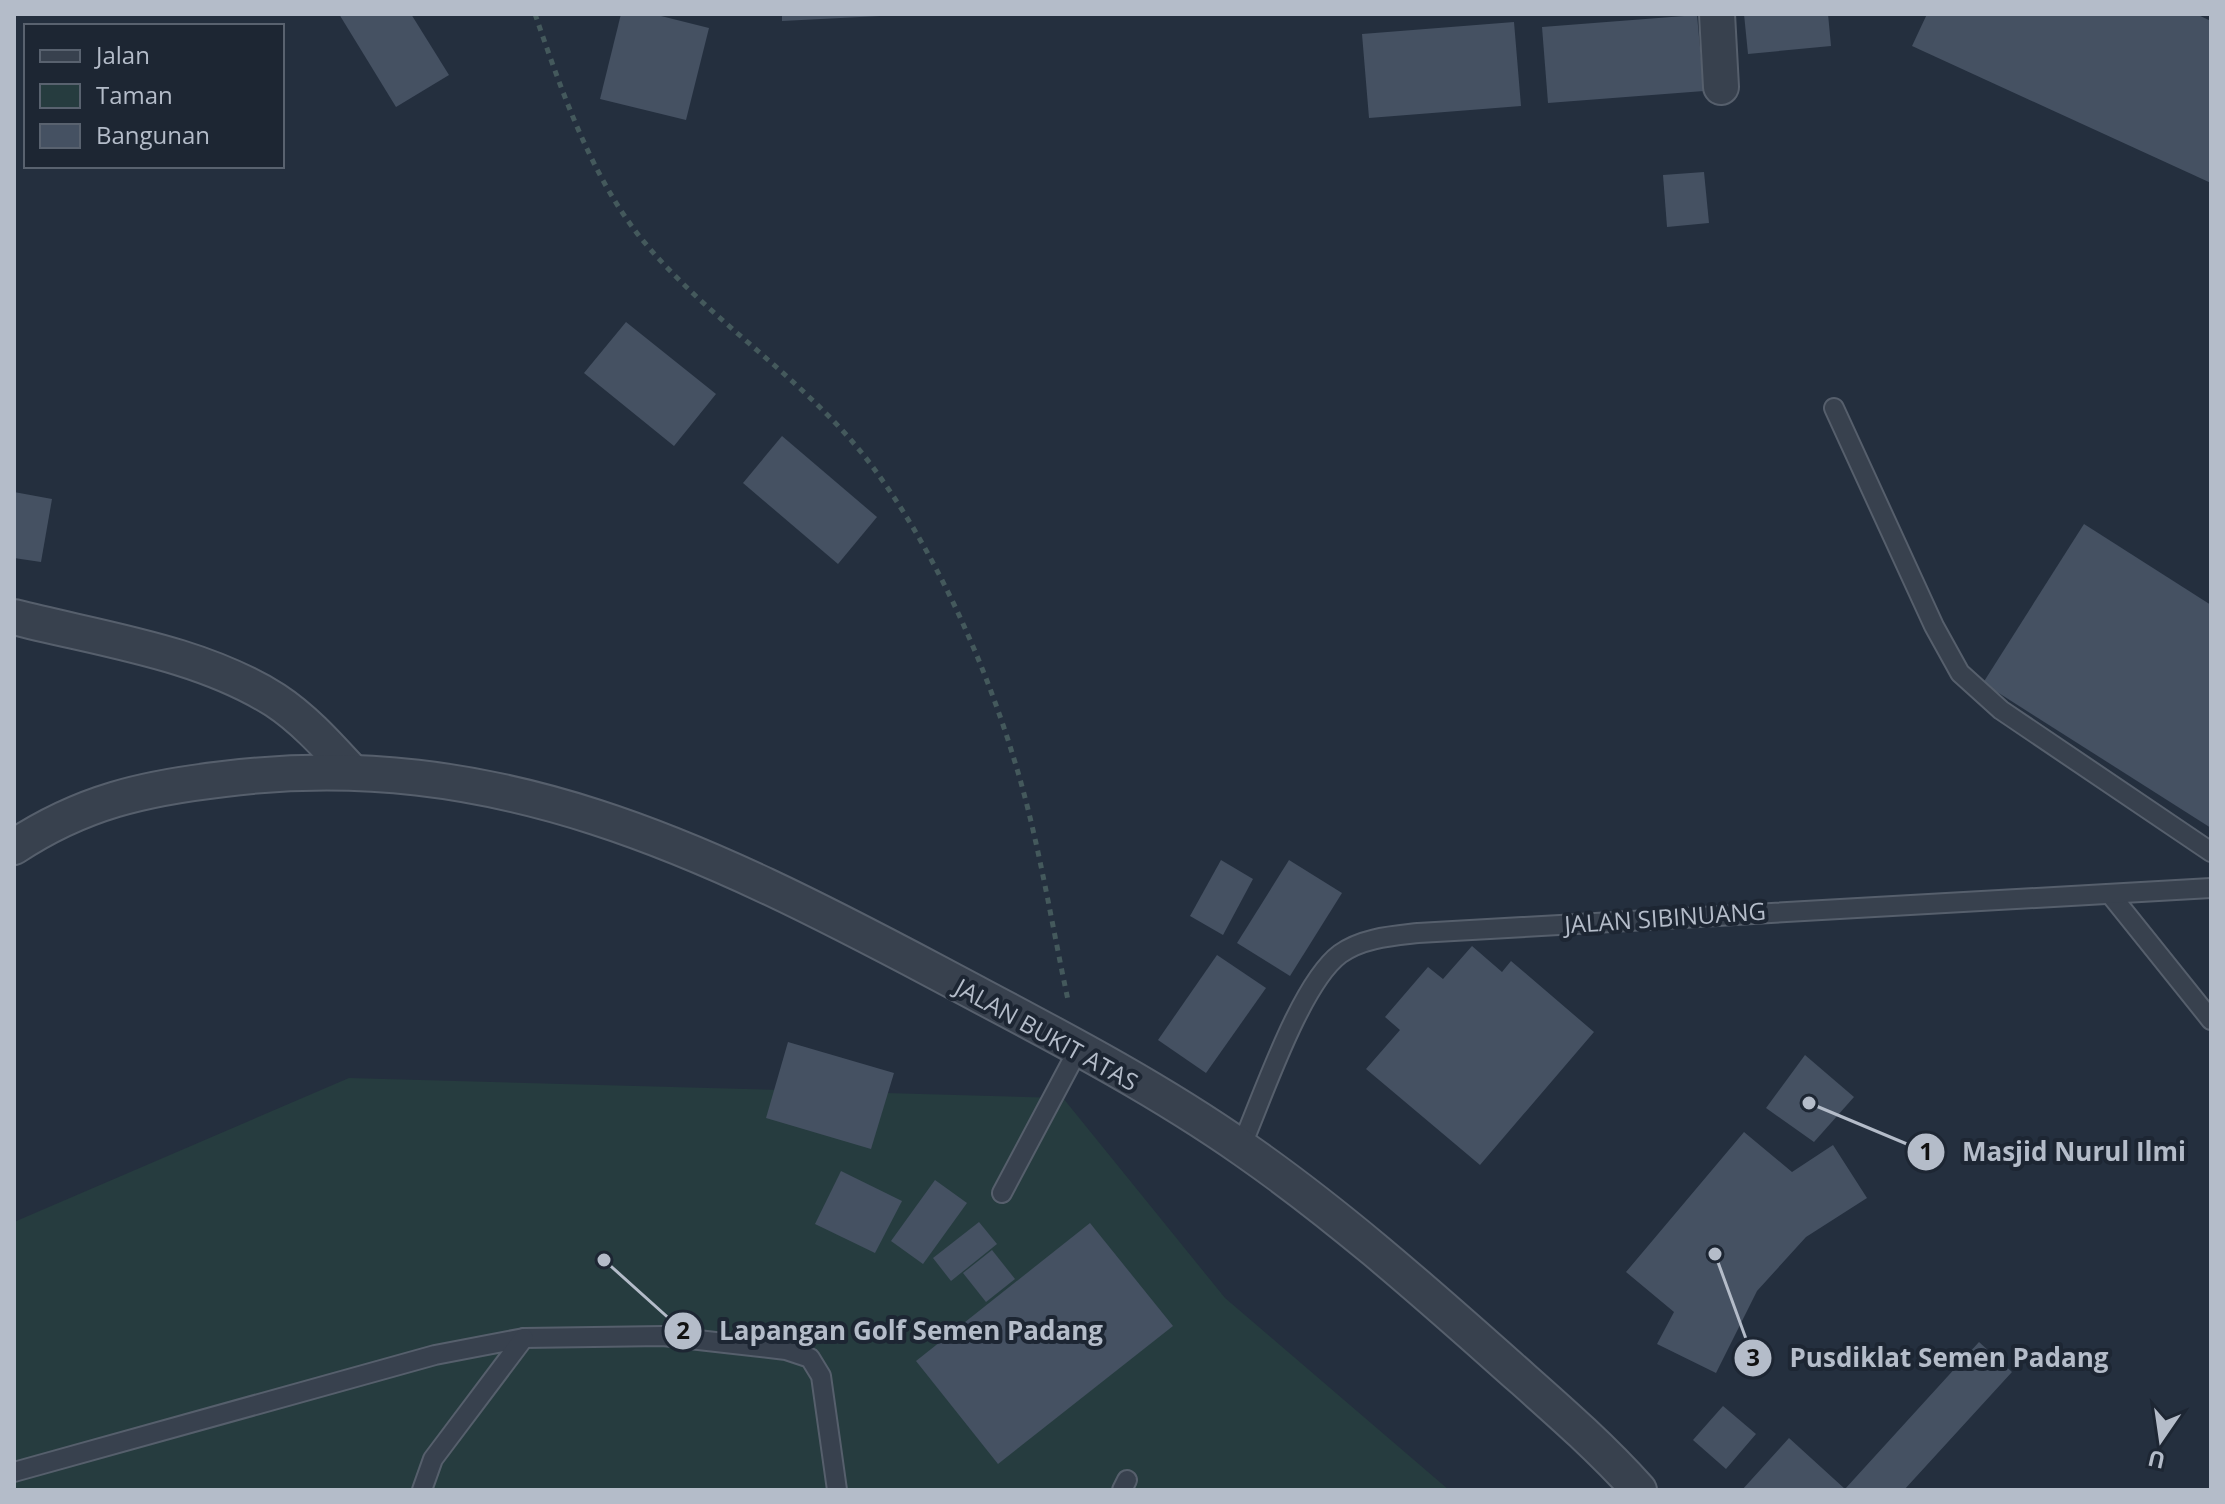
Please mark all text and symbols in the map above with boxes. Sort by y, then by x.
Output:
legend [24,24,284,168]
text: Jalan [94,38,150,71]
text: Taman [96,78,173,111]
text: Bangunan [96,118,210,151]
street label: JALAN SIBINUANG [1561,893,1767,941]
street label: JALAN BUKIT ATAS [948,969,1144,1098]
callout: Masjid Nurul Ilmi [1906,1127,2202,1177]
text: Masjid Nurul Ilmi [1962,1133,2186,1169]
text: 1 [1919,1134,1933,1167]
callout: Lapangan Golf Semen Padang [663,1306,1119,1356]
text: Lapangan Golf Semen Padang [719,1312,1103,1348]
text: 2 [676,1313,690,1346]
callout: Pusdiklat Semen Padang [1733,1333,2124,1383]
text: Pusdiklat Semen Padang [1790,1339,2109,1375]
text: 3 [1746,1340,1760,1373]
north arrow [2121,1400,2201,1480]
text: U [2145,1444,2168,1477]

